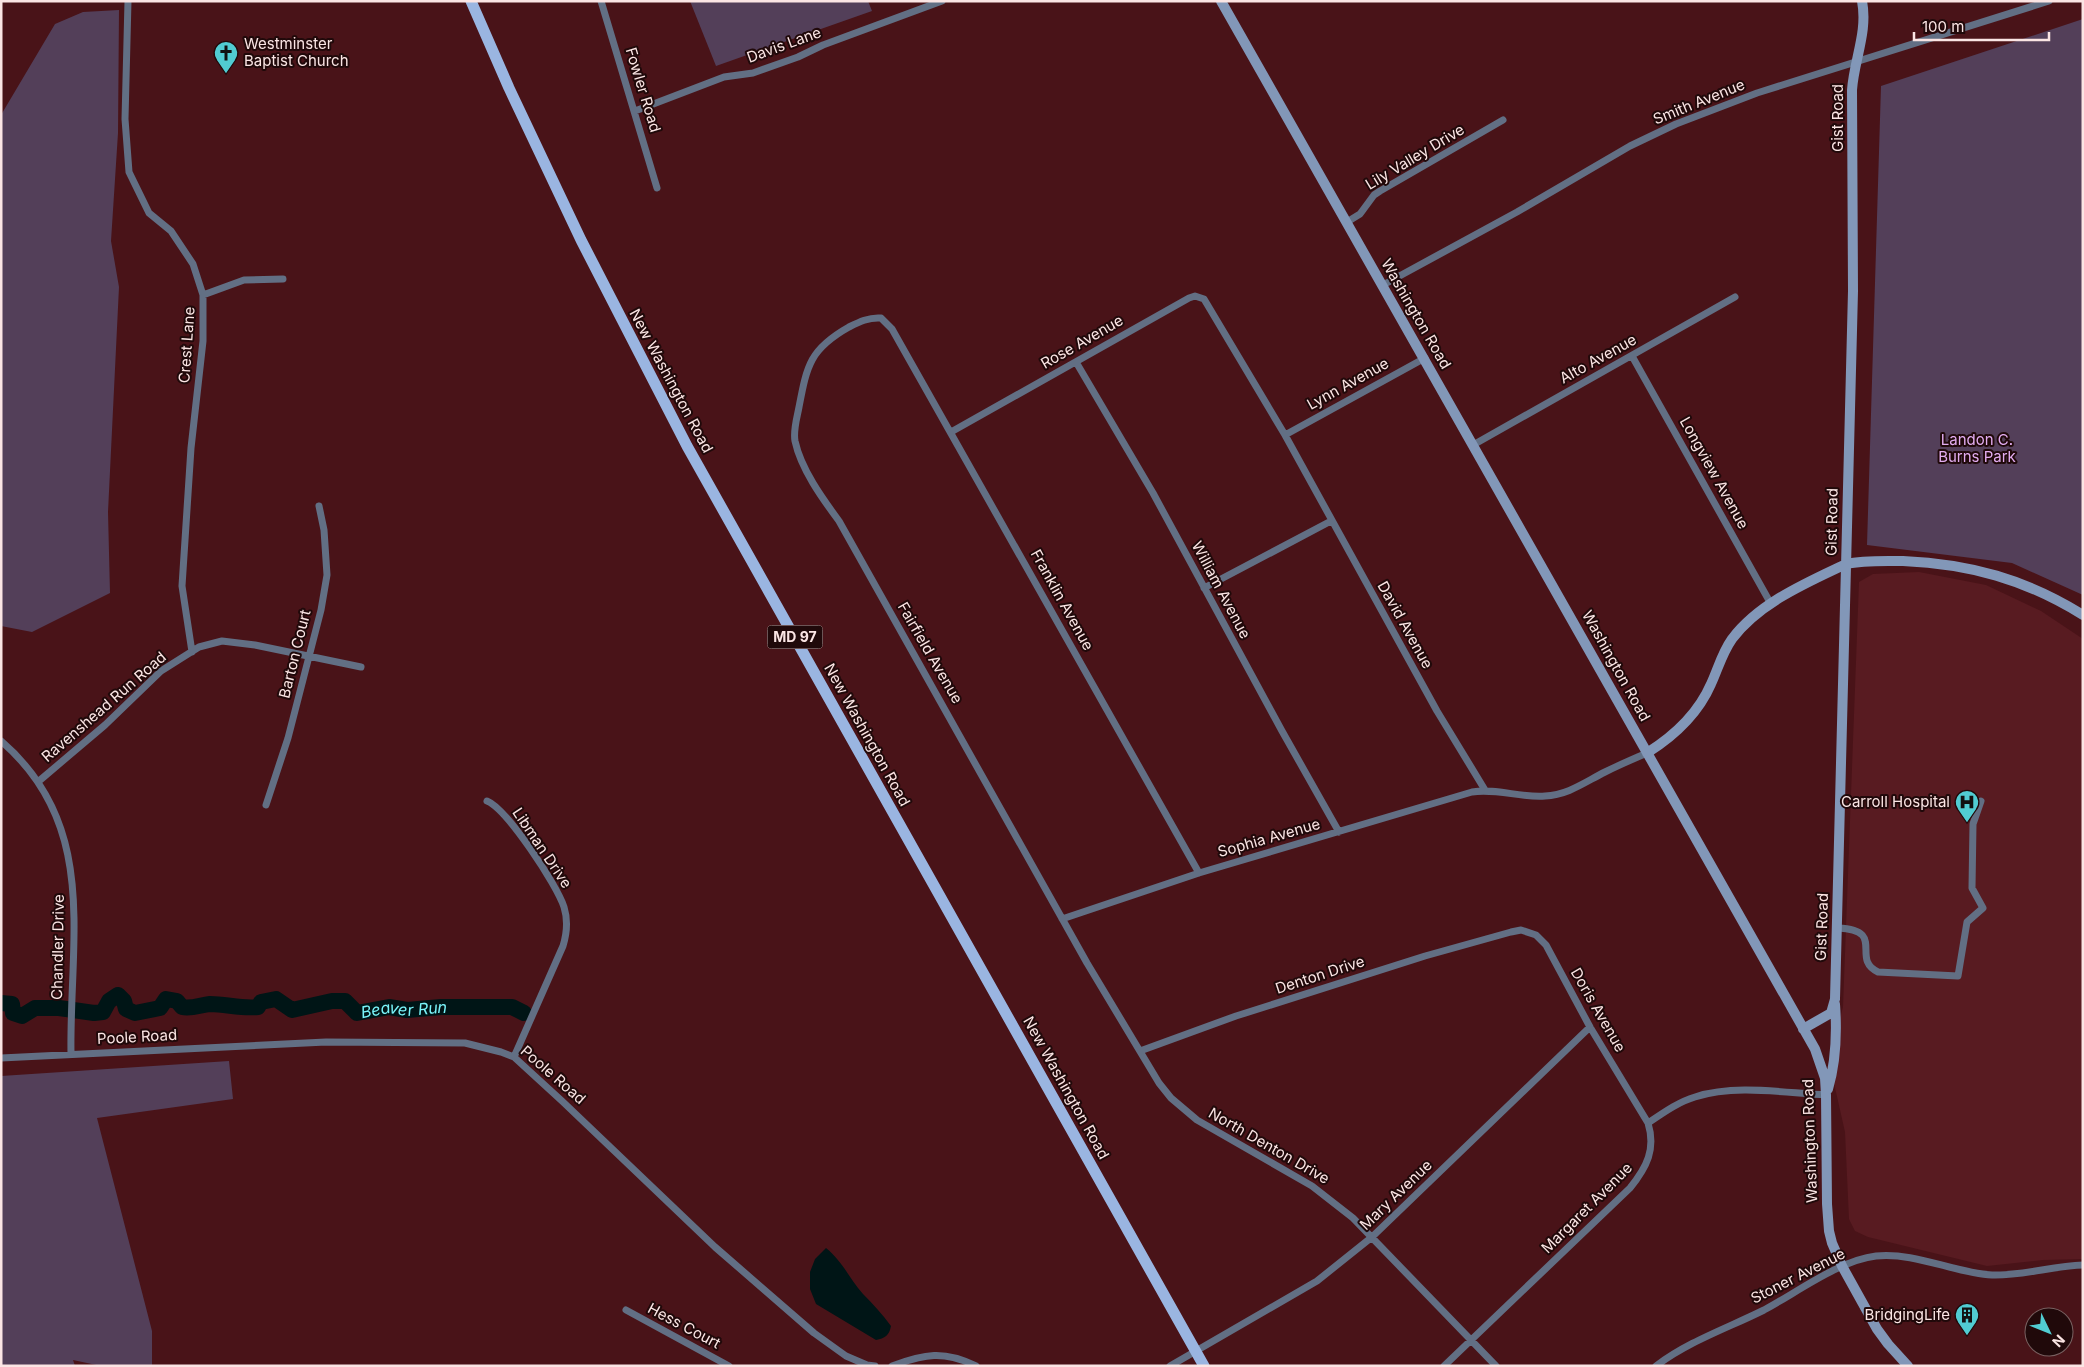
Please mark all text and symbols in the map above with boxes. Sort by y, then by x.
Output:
scale bar [1914,10,2049,42]
text: 100 m [1922,17,1964,36]
street label: Davis Lane [744,22,824,67]
place label: Westminster Baptist Church [244,34,349,70]
church icon: Westminster Baptist Church [213,40,239,74]
street label: Fowler Road [622,45,665,135]
street label: Smith Avenue [1650,75,1747,129]
street label: Gist Road [1828,84,1847,152]
street label: Lily Valley Drive [1362,120,1468,194]
street label: Washington Road [1377,255,1456,372]
street label: Crest Lane [174,306,199,384]
street label: New Washington Road [625,306,717,456]
street label: Rose Avenue [1037,310,1126,373]
street label: Alto Avenue [1556,330,1639,387]
street label: Lynn Avenue [1304,353,1392,414]
street label: Longview Avenue [1676,413,1753,532]
park label: Landon C. Burns Park [1938,430,2017,466]
street label: Gist Road [1821,488,1842,556]
street label: William Avenue [1188,538,1255,642]
street label: Franklin Avenue [1027,546,1098,654]
street label: David Avenue [1374,578,1437,672]
street label: Fairfield Avenue [894,599,967,707]
street label: Washington Road [1578,607,1655,725]
street label: Barton Court [274,608,315,700]
road number: MD 97 [768,626,822,649]
street label: Ravenshead Run Road [38,647,170,766]
street label: New Washington Road [820,660,915,809]
hospital icon: Carroll Hospital [1954,789,1980,823]
place label: Carroll Hospital [1841,792,1950,811]
street label: Libman Drive [508,804,576,892]
street label: Sophia Avenue [1215,814,1322,861]
street label: Gist Road [1811,893,1832,961]
street label: Chandler Drive [47,894,68,1000]
street label: Denton Drive [1273,951,1367,998]
street label: Doris Avenue [1567,964,1630,1055]
water label: Beaver Run [359,997,447,1022]
street label: New Washington Road [1019,1013,1114,1162]
street label: Poole Road [96,1025,178,1048]
street label: Poole Road [517,1041,590,1108]
street label: Washington Road [1798,1079,1821,1203]
street label: North Denton Drive [1205,1103,1333,1188]
street label: Mary Avenue [1356,1155,1436,1234]
street label: Margaret Avenue [1537,1158,1636,1257]
street label: Stoner Avenue [1747,1244,1848,1308]
street label: Hess Court [645,1298,724,1353]
building icon: BridgingLife [1954,1302,1980,1336]
place label: BridgingLife [1865,1305,1950,1324]
north arrow [2024,1307,2074,1357]
text: N [2049,1332,2069,1351]

